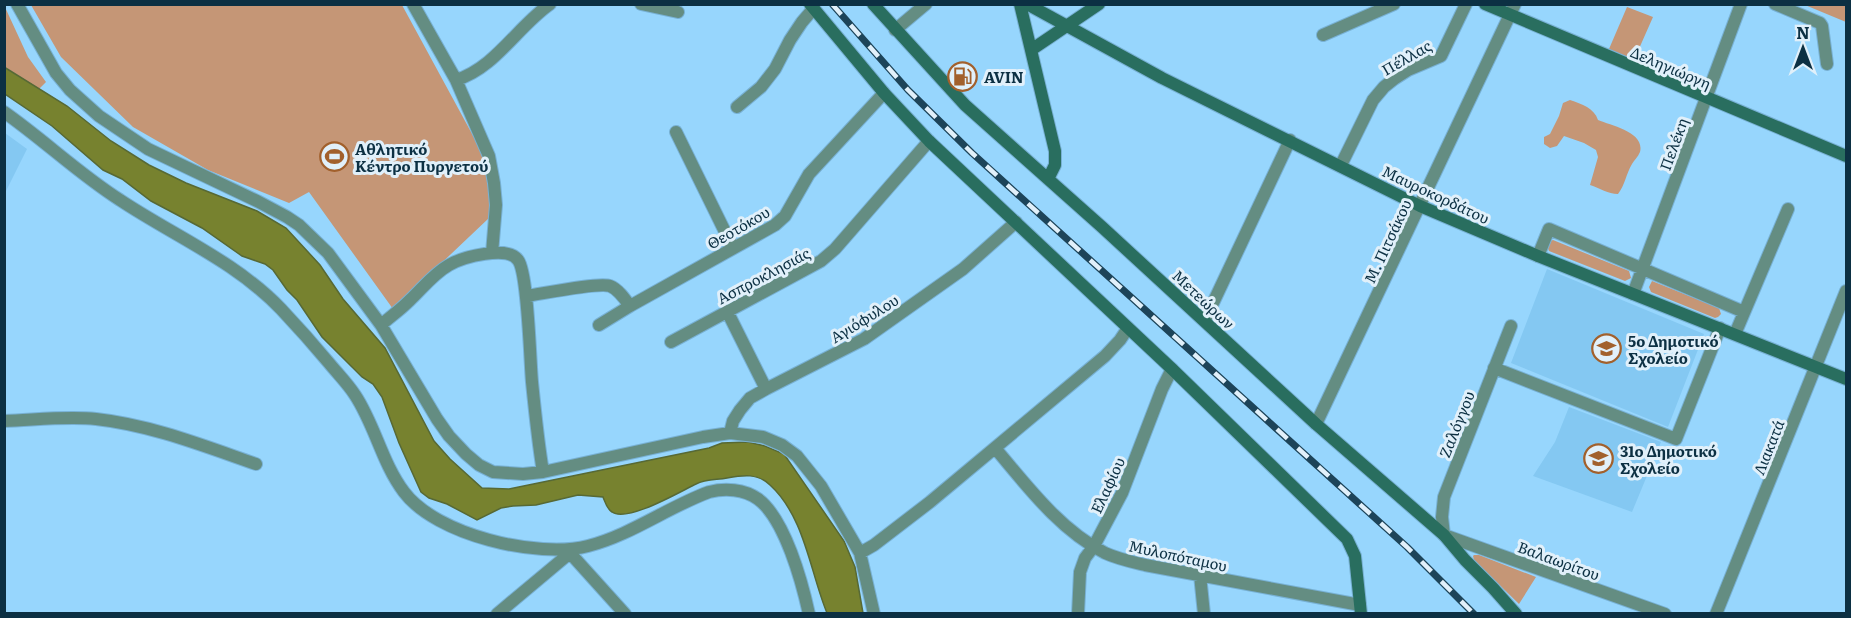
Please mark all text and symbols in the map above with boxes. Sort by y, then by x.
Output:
north arrow [1773,18,1833,78]
text: N [1796,20,1810,44]
street label: Πέλλας [1377,33,1436,81]
street label: Δεληγιώργη [1627,40,1715,94]
fuel station icon: AVIN [947,60,979,92]
place label: AVIN [984,65,1024,88]
street label: Πελέκη [1653,114,1693,174]
place label: Αθλητικό Κέντρο Πυργετού [355,137,489,177]
sports icon: Αθλητικό Κέντρο Πυργετού [318,141,350,173]
street label: Μαυροκορδάτου [1379,159,1494,229]
street label: Μ. Πιτσάκου [1357,195,1417,287]
street label: Θεοτόκου [702,200,774,254]
street label: Ασπροκλησιάς [712,240,814,309]
street label: Μετεώρων [1168,264,1240,334]
street label: Αγιόφυλου [825,288,903,348]
place label: 5ο Δημοτικό Σχολείο [1628,329,1718,369]
school or university icon: 5ο Δημοτικό Σχολείο [1591,333,1623,365]
street label: Ζαλόγγου [1432,387,1480,461]
street label: Λιακατά [1747,416,1789,478]
place label: 31ο Δημοτικό Σχολείο [1620,439,1717,479]
school or university icon: 31ο Δημοτικό Σχολείο [1583,443,1615,475]
street label: Ελαφίου [1084,453,1130,517]
street label: Μυλοπόταμου [1127,533,1230,577]
street label: Βαλαωρίτου [1515,535,1603,586]

